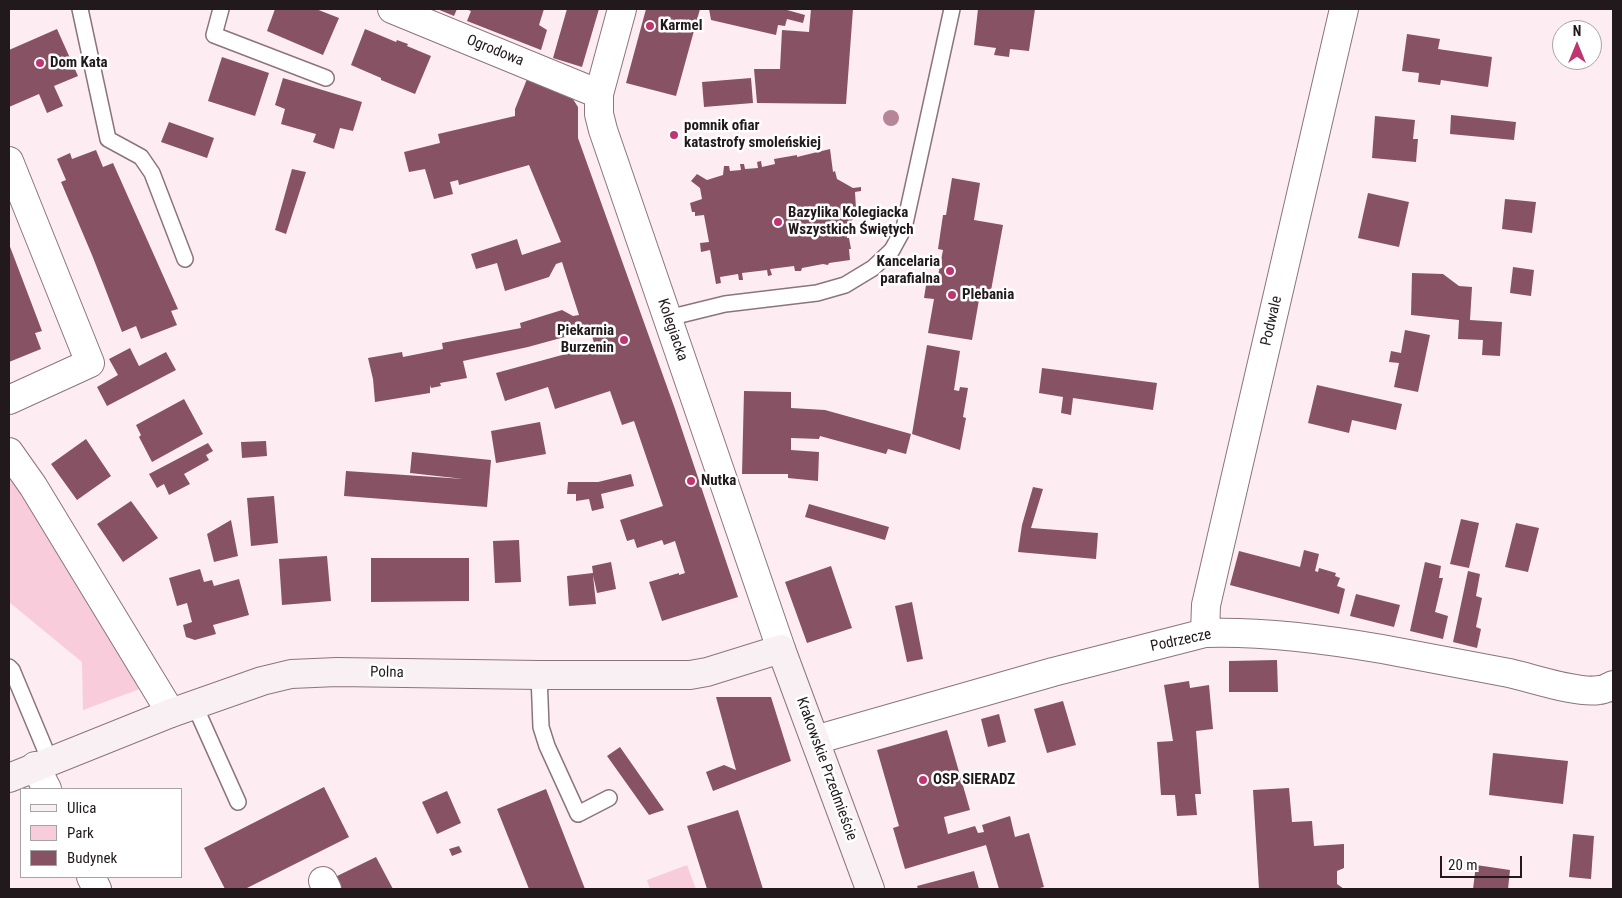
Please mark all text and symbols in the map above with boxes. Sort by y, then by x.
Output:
place label: Karmel [660,17,702,35]
marker: Karmel [644,20,656,32]
north arrow [1552,20,1602,70]
text: N [1573,23,1581,39]
street label: Ogrodowa [464,31,526,71]
place label: Dom Kata [50,54,108,72]
marker: Dom Kata [34,57,46,69]
place label: pomnik ofiar katastrofy smoleńskiej [684,117,821,152]
marker: pomnik ofiar katastrofy smoleńskiej [668,129,680,141]
place label: Bazylika Kolegiacka Wszystkich Świętych [788,204,914,239]
marker: Bazylika Kolegiacka Wszystkich Świętych [772,216,784,228]
place label: Kancelaria parafialna [877,253,940,288]
marker: Kancelaria parafialna [944,265,956,277]
place label: Plebania [962,286,1014,304]
marker: Plebania [946,289,958,301]
street label: Podwale [1258,294,1286,348]
street label: Kolegiacka [653,296,691,364]
place label: Piekarnia Burzenin [557,322,614,357]
marker: Piekarnia Burzenin [618,334,630,346]
place label: Nutka [701,472,736,490]
marker: Nutka [685,475,697,487]
street label: Podrzecze [1149,626,1213,656]
street label: Polna [370,664,404,682]
street label: Krakowskie Przedmieście [792,695,860,843]
place label: OSP SIERADZ [933,771,1015,789]
marker: OSP SIERADZ [917,774,929,786]
legend [20,788,182,878]
text: Ulica [67,799,96,817]
text: Park [67,824,94,842]
scale bar [1442,846,1524,878]
text: Budynek [67,849,117,867]
text: 20 m [1448,856,1478,874]

